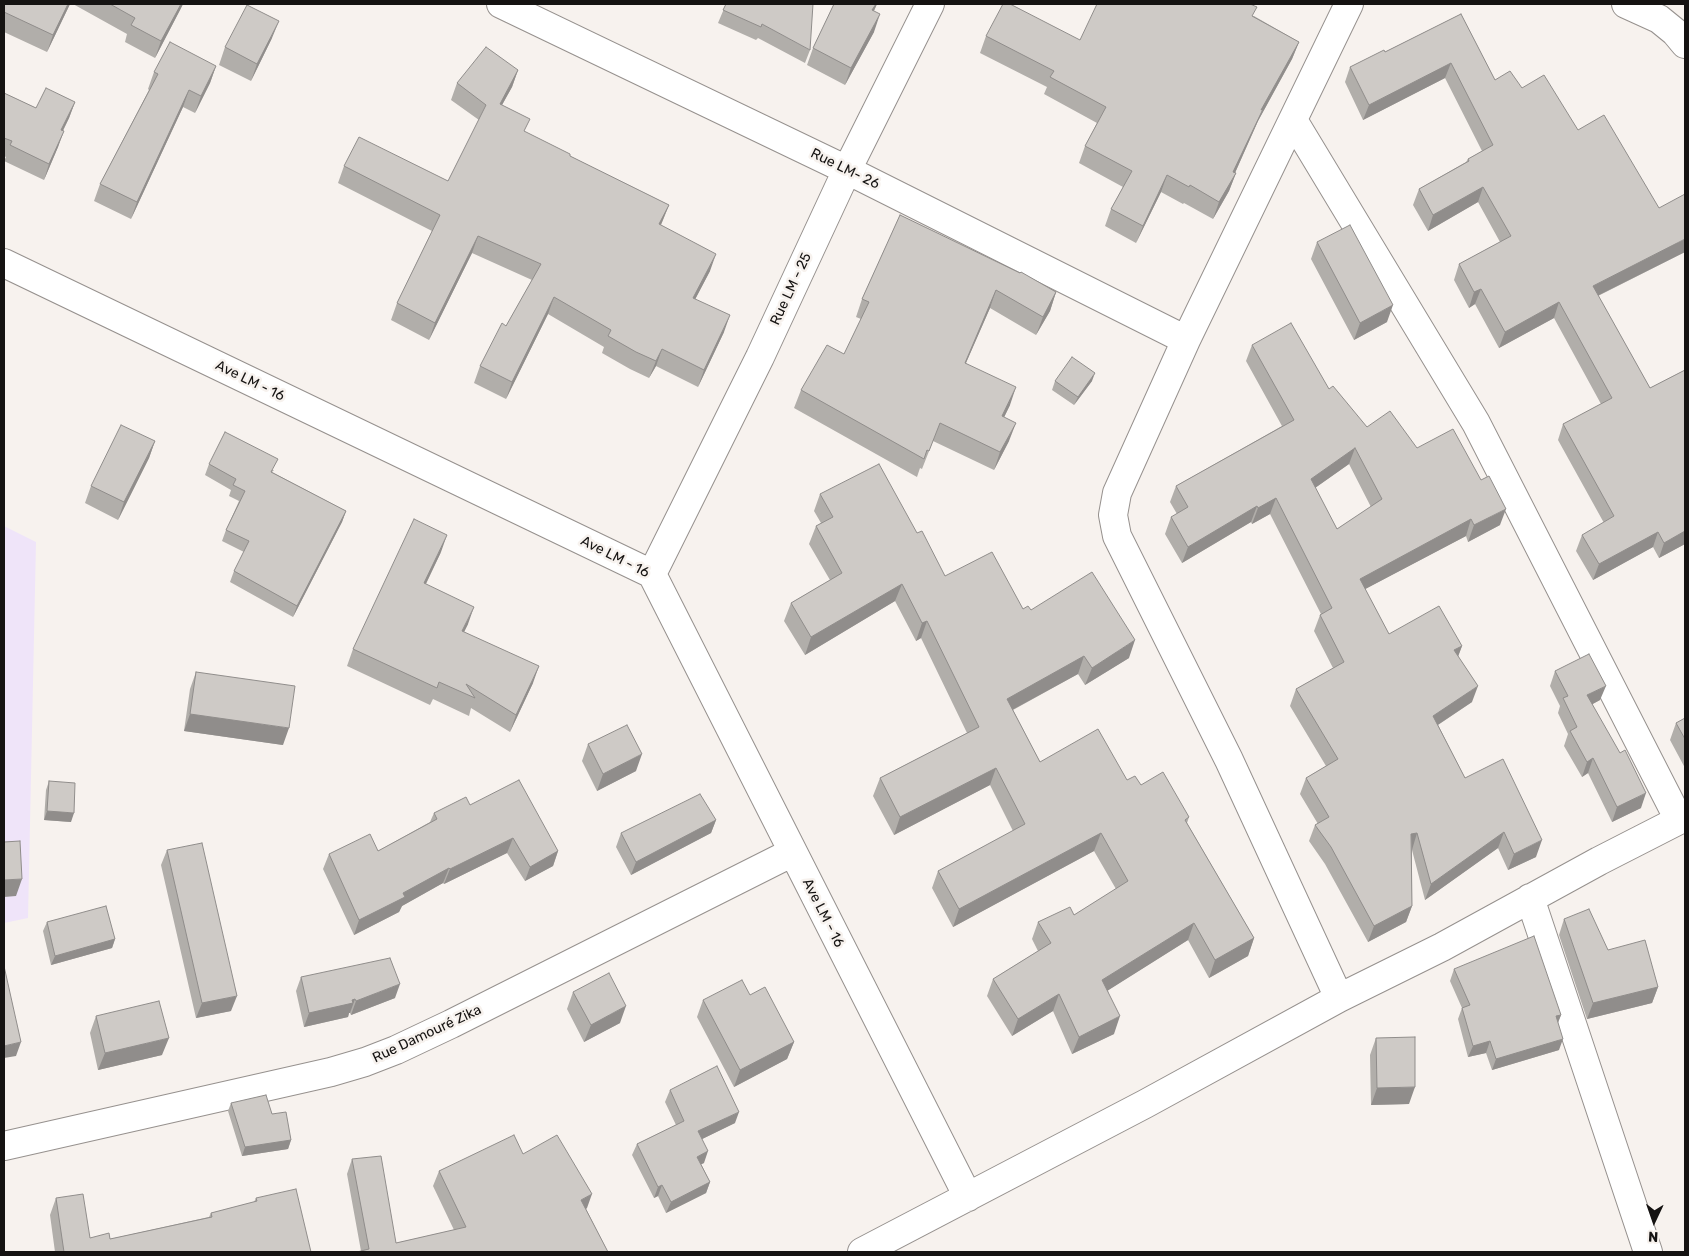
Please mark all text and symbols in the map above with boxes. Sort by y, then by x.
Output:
street label: Rue LM- 26 [808,145,882,193]
street label: Rue LM - 25 [767,250,815,328]
street label: Ave LM - 16 [213,357,287,405]
street label: Ave LM - 16 [578,533,652,581]
street label: Ave LM - 16 [799,876,847,950]
street label: Rue Damouré Zika [370,1001,484,1067]
north arrow [1629,1196,1679,1246]
text: N [1648,1228,1659,1245]

